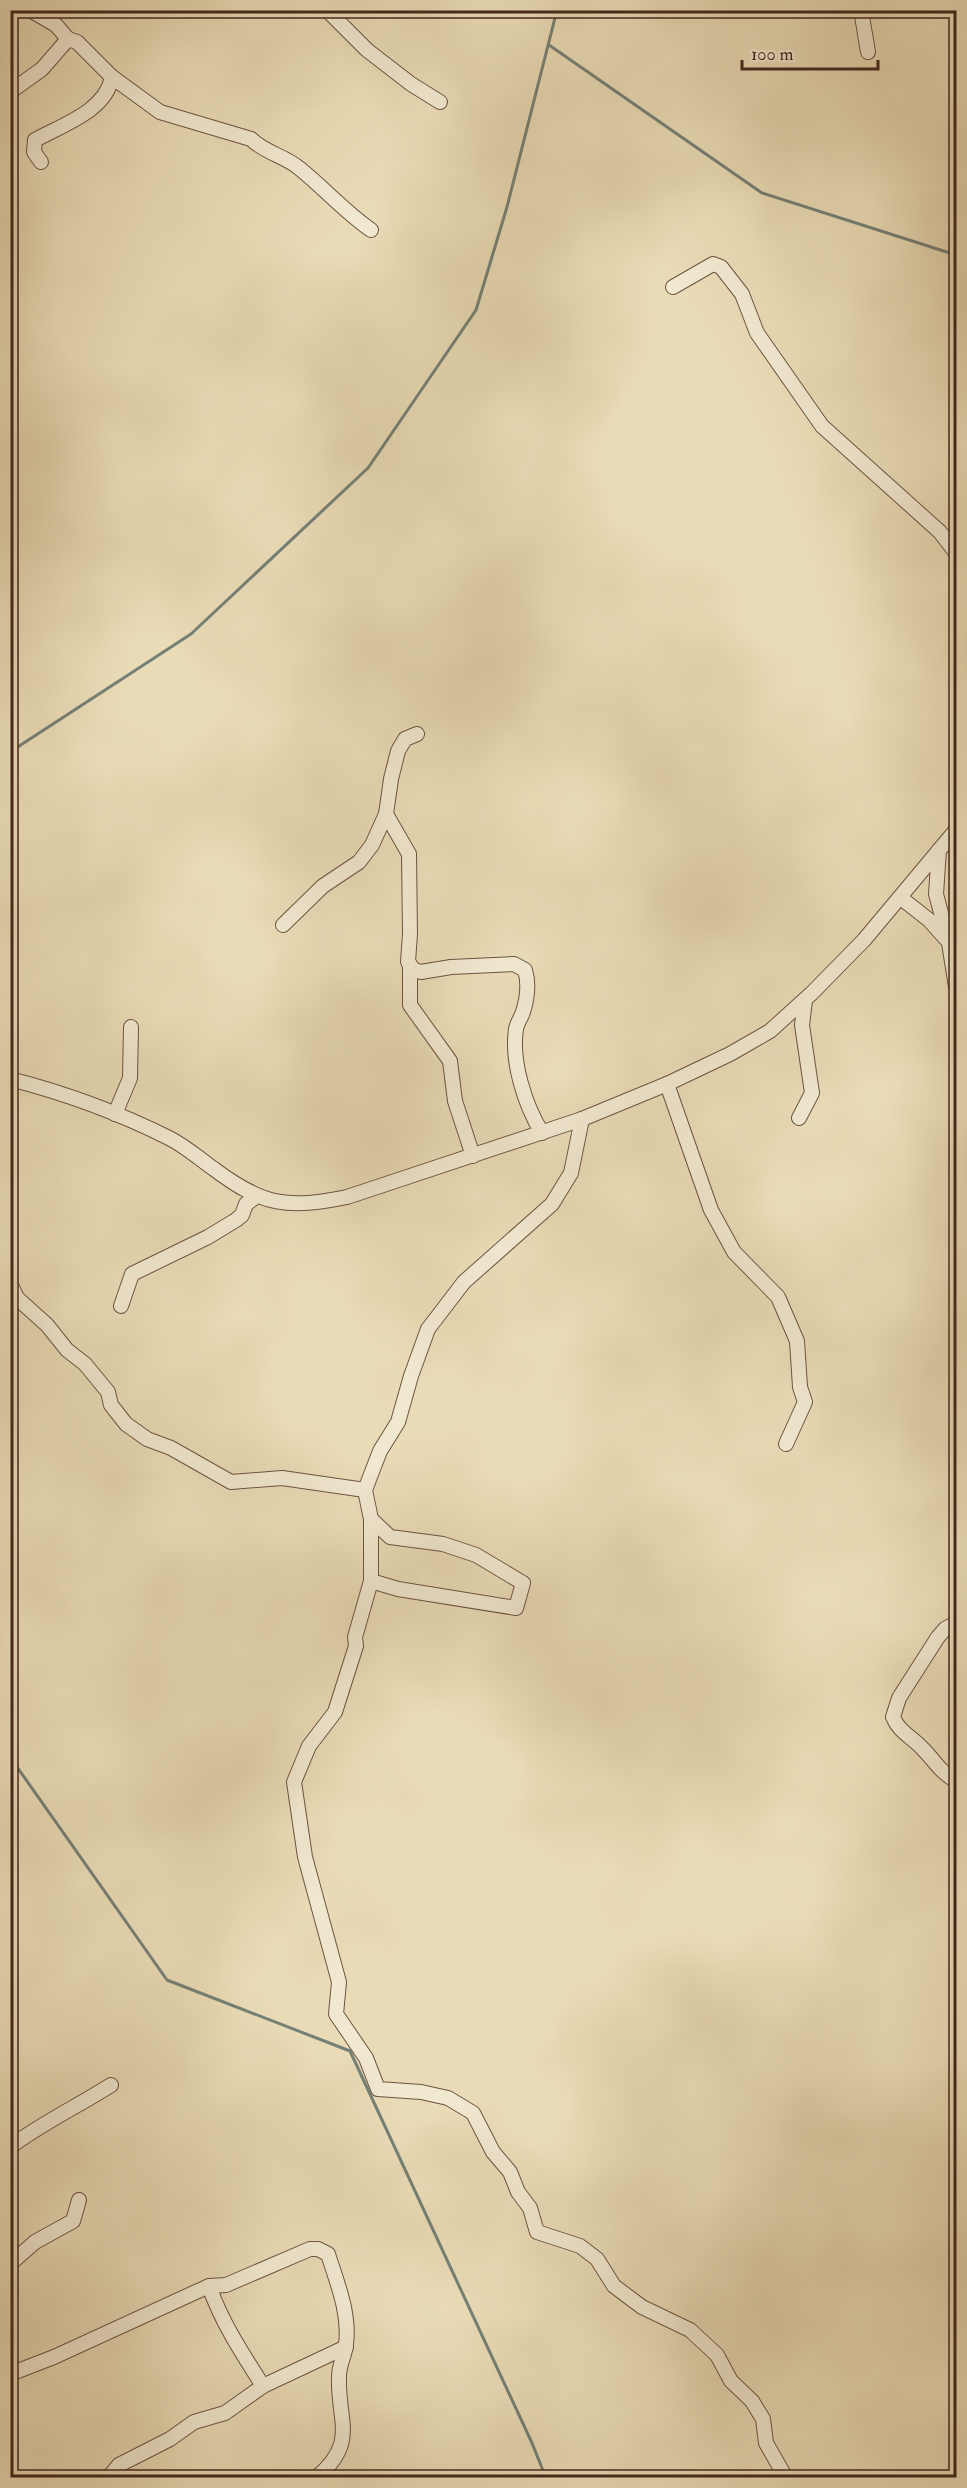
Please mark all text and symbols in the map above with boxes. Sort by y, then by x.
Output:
scale bar [742,33,878,71]
text: 100 m [751,43,794,66]

